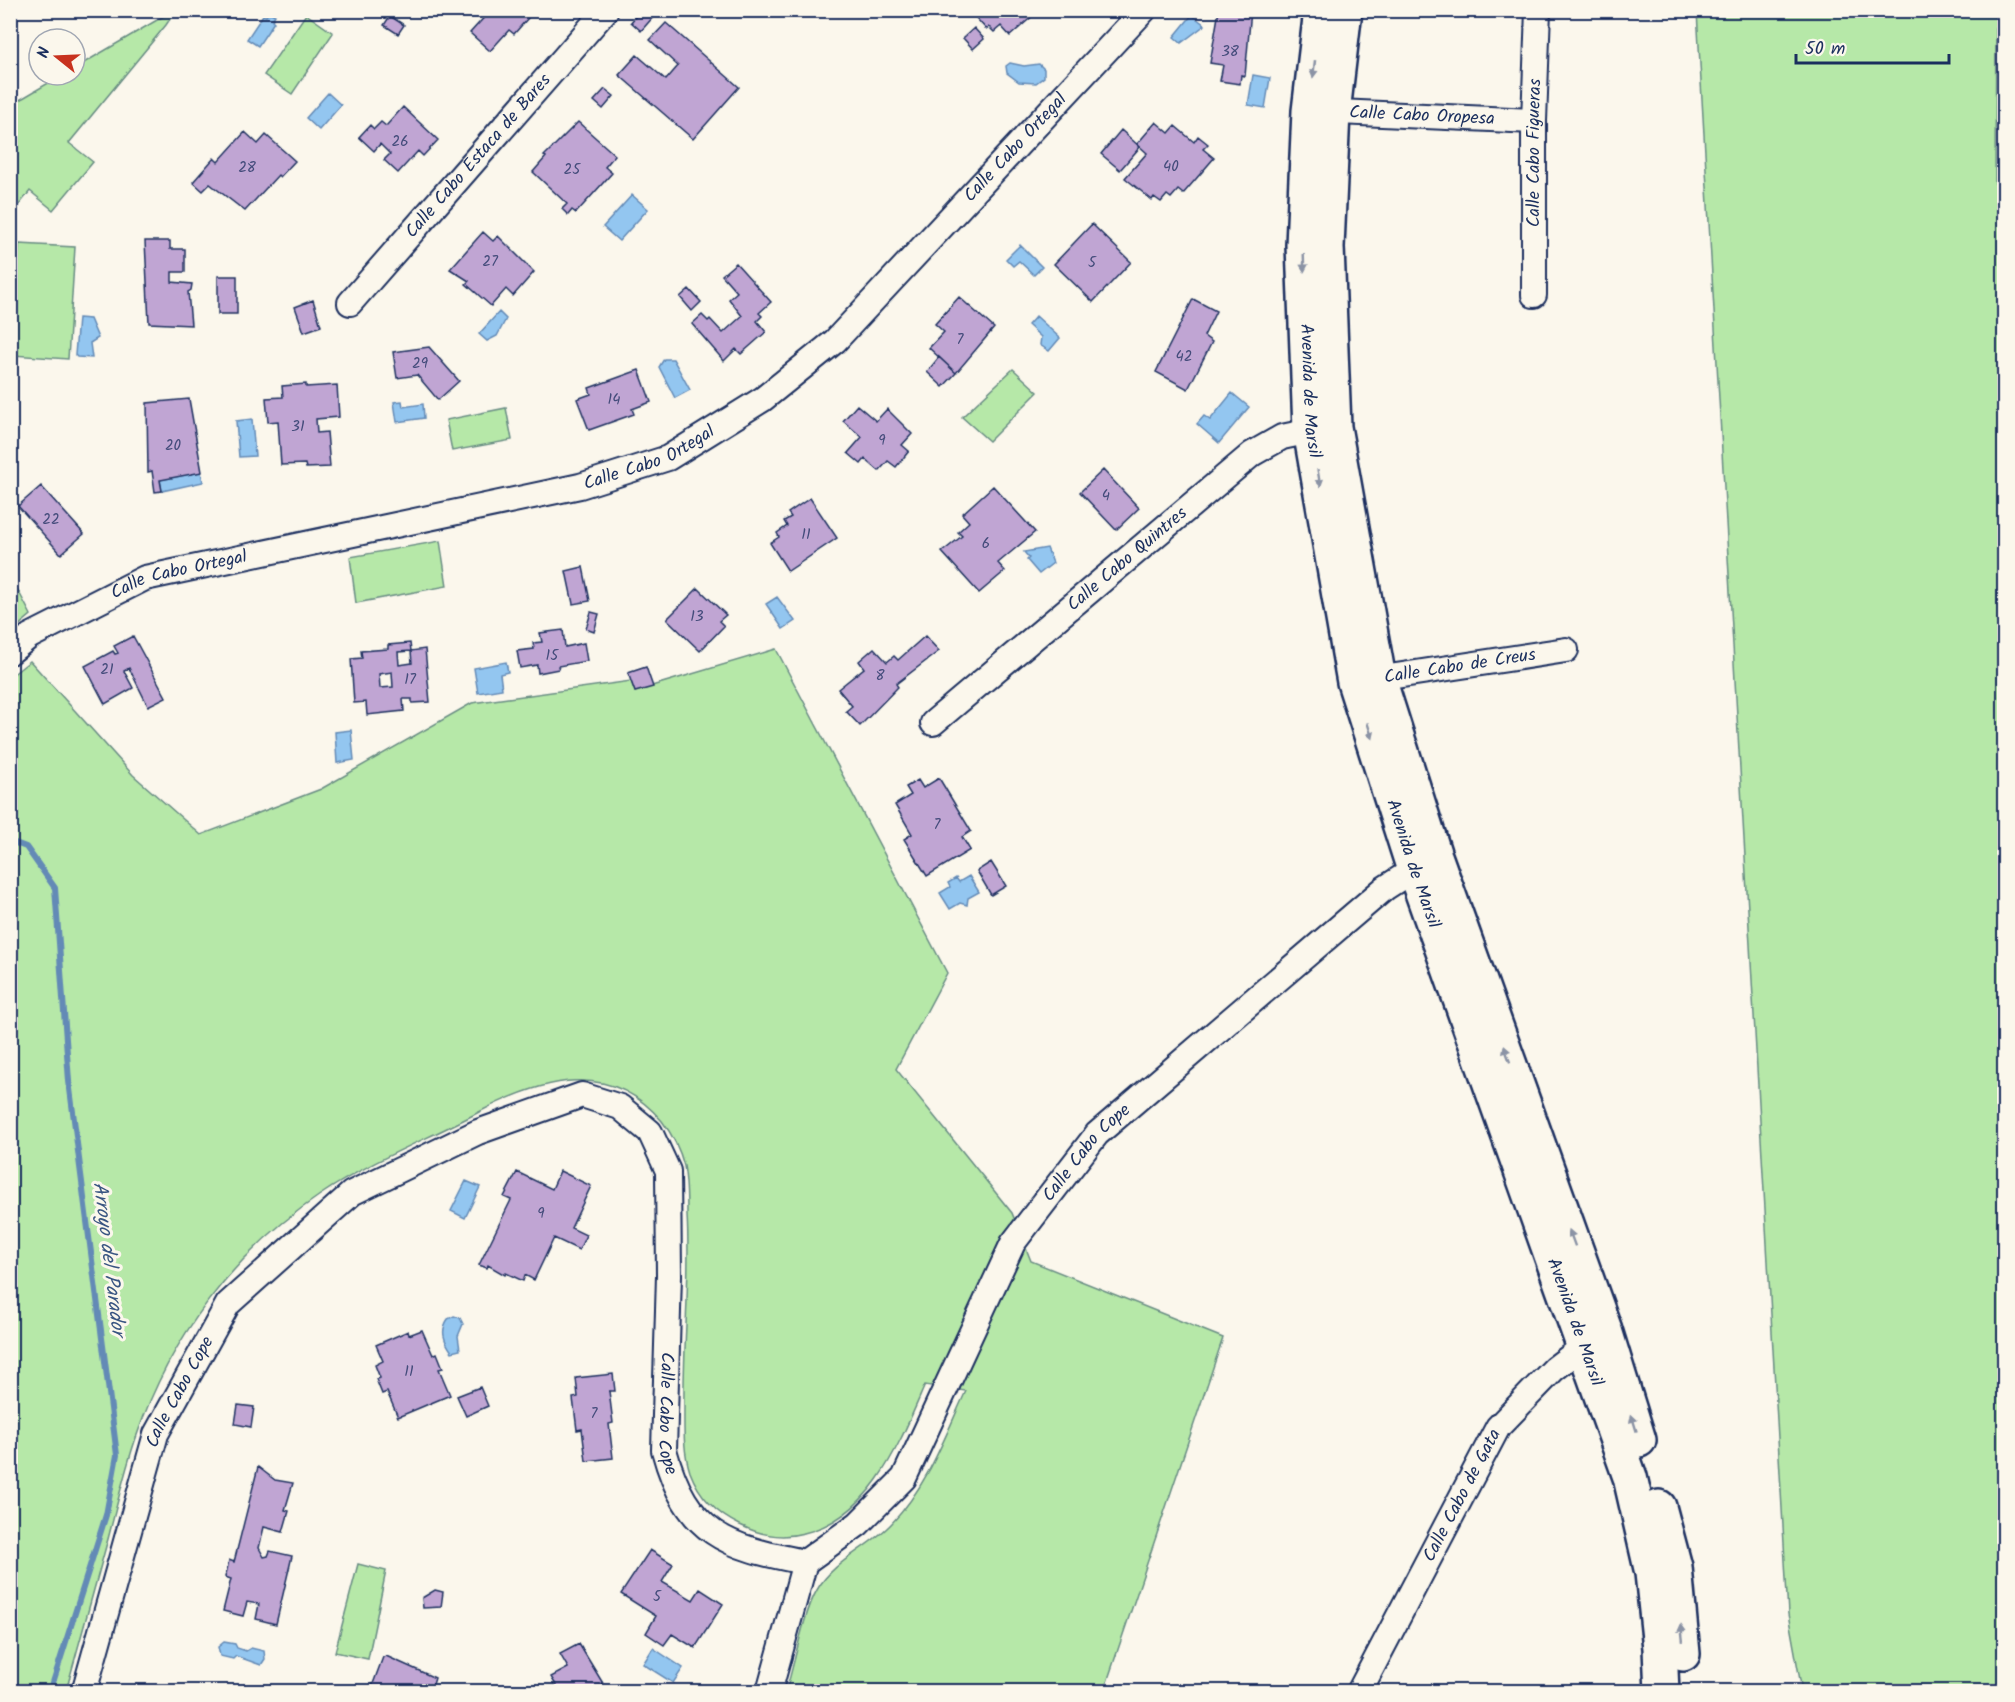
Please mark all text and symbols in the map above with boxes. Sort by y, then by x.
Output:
north arrow [27,27,87,87]
scale bar [1796,27,1949,65]
text: 50 m [1805,35,1845,64]
house number: 38 [1221,40,1240,64]
text: N [31,44,58,61]
one-way arrow [1309,59,1319,78]
street label: Calle Cabo Estaca de Bares [398,67,559,245]
street label: Calle Cabo Figueras [1520,78,1550,227]
street label: Calle Cabo Ortegal [957,86,1074,209]
street label: Calle Cabo Oropesa [1349,98,1495,134]
house number: 26 [391,130,409,154]
house number: 40 [1163,155,1179,179]
house number: 28 [238,156,257,180]
house number: 25 [564,158,581,182]
house number: 27 [482,250,499,274]
house number: 5 [1088,251,1097,275]
one-way arrow [1299,254,1308,273]
street label: Avenida de Marsil [1291,323,1329,461]
house number: 7 [957,328,965,352]
house number: 42 [1176,345,1192,369]
house number: 29 [412,352,429,376]
house number: 14 [608,388,620,412]
house number: 31 [291,415,305,439]
street label: Calle Cabo Ortegal [580,417,721,498]
house number: 9 [878,429,886,453]
house number: 20 [165,434,182,458]
one-way arrow [1314,469,1323,488]
house number: 4 [1102,484,1110,508]
street label: Calle Cabo Quintres [1060,500,1194,619]
house number: 22 [42,508,60,532]
house number: 11 [801,523,811,547]
house number: 6 [982,532,990,556]
street label: Calle Cabo Ortegal [105,542,250,608]
house number: 13 [690,605,704,629]
street label: Calle Cabo de Creus [1382,640,1538,692]
house number: 15 [546,644,559,668]
house number: 21 [100,658,114,682]
house number: 8 [875,664,885,688]
house number: 17 [404,668,417,692]
one-way arrow [1366,722,1376,740]
street label: Avenida de Marsil [1378,796,1448,933]
house number: 7 [934,813,942,837]
one-way arrow [1501,1045,1511,1063]
street label: Calle Cabo Cope [1035,1097,1137,1208]
water label: Arroyo del Parador [83,1180,134,1342]
house number: 9 [537,1202,545,1226]
one-way arrow [1567,1229,1577,1247]
street label: Avenida de Marsil [1539,1254,1611,1391]
street label: Calle Cabo Cope [138,1331,222,1451]
street label: Calle Cabo Cope [649,1352,685,1479]
house number: 11 [404,1360,414,1384]
house number: 7 [591,1402,599,1426]
one-way arrow [1629,1414,1638,1432]
street label: Calle Cabo de Gata [1415,1424,1509,1567]
house number: 5 [653,1585,662,1609]
one-way arrow [1677,1624,1686,1643]

